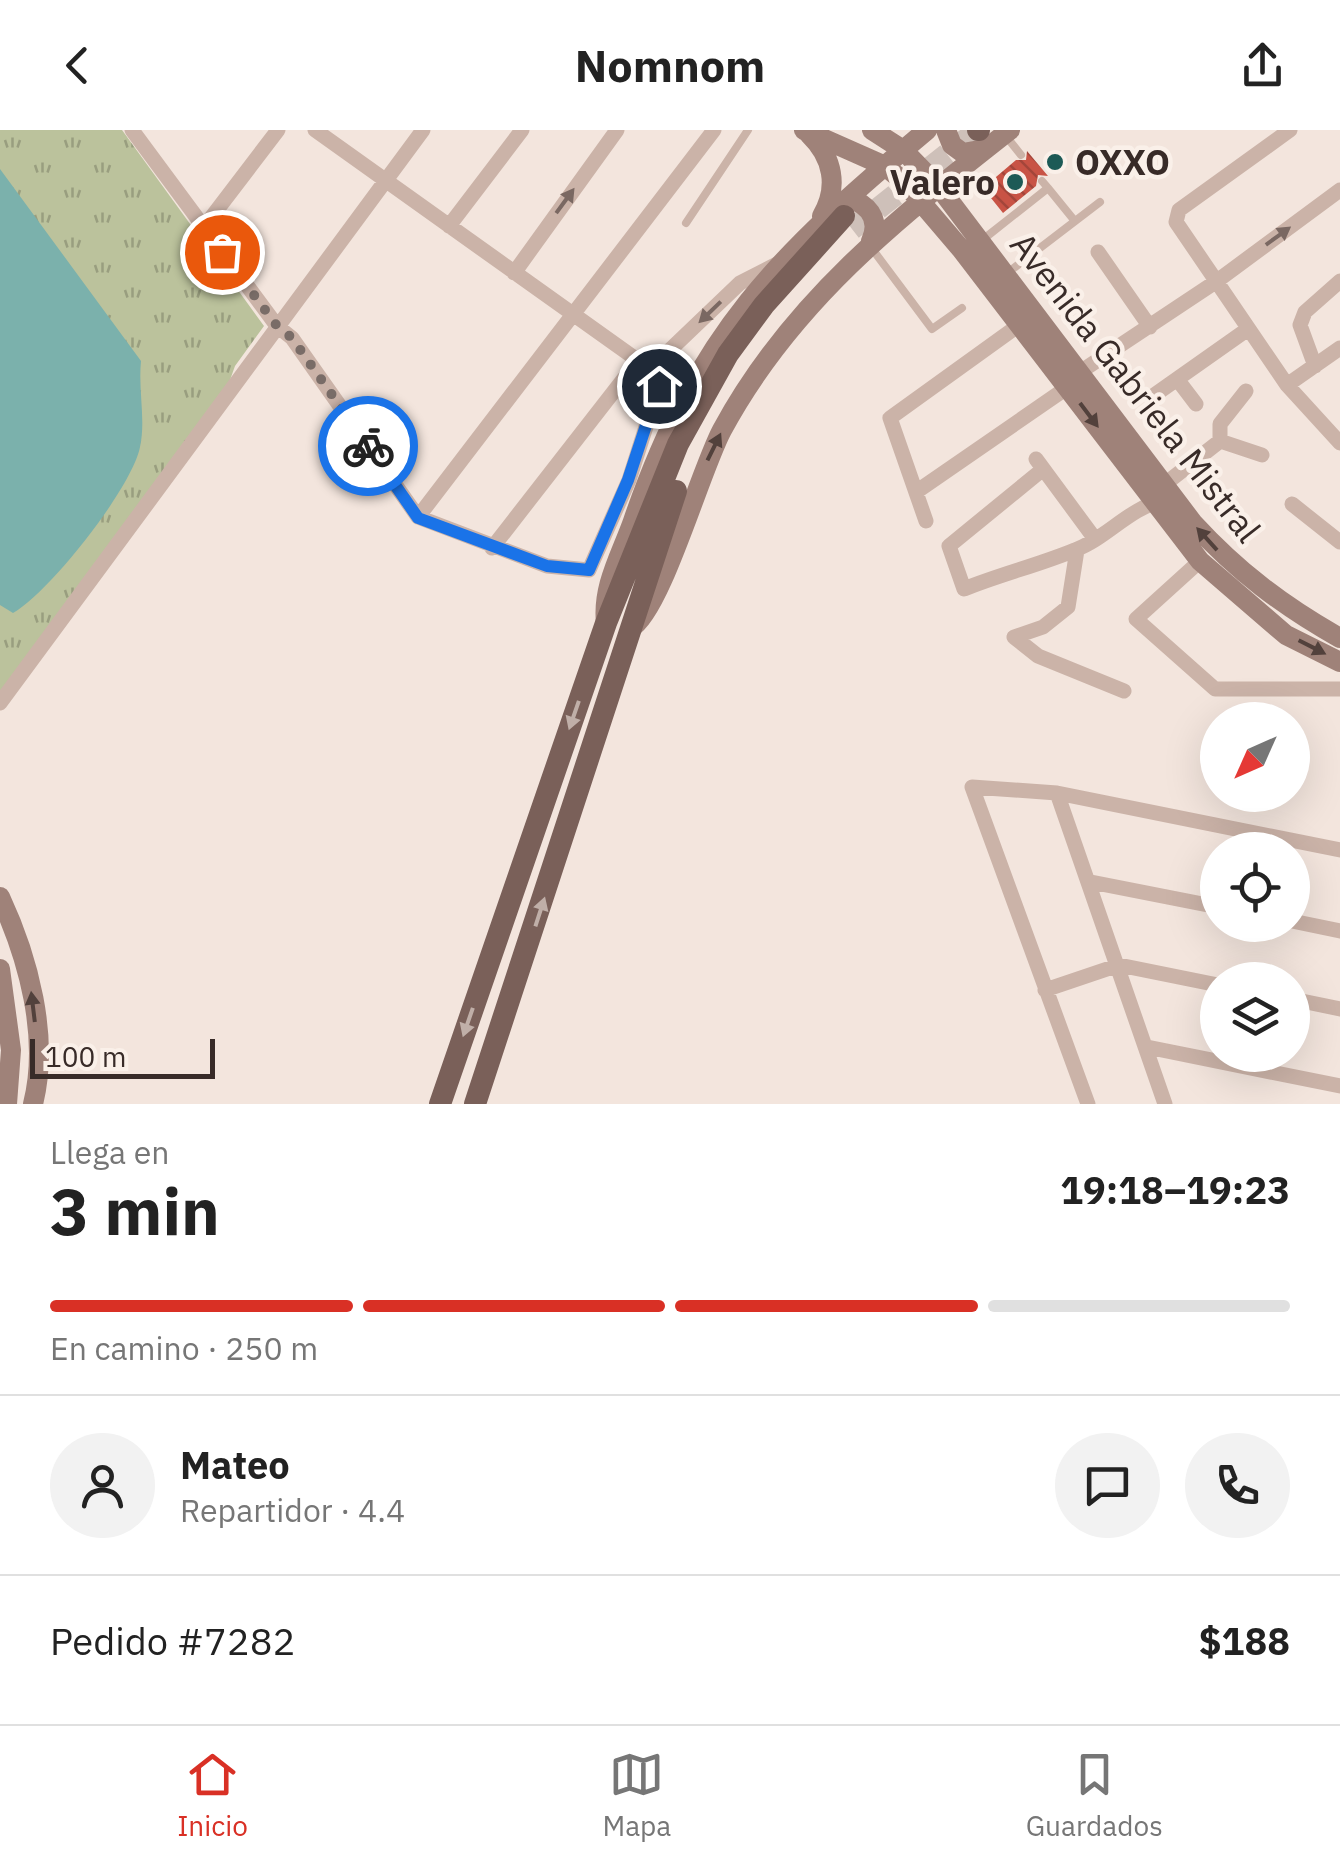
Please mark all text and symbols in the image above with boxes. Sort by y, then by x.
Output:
text: Nomnom [575,36,765,94]
icon: back [50,38,105,93]
icon: share [1235,38,1290,93]
place label: OXXO [1075,139,1170,185]
marker: OXXO [1044,151,1066,173]
place label: Valero [890,159,995,205]
marker: Valero [1004,171,1026,193]
one-way arrow [555,188,575,215]
pin [180,210,265,295]
street label: Avenida Gabriela Mistral [1000,223,1272,551]
icon: bag [195,225,250,280]
one-way arrow [1265,226,1291,246]
one-way arrow [699,300,723,323]
pin [617,344,702,429]
icon: home [632,359,687,414]
courier [318,396,418,496]
one-way arrow [1079,402,1099,428]
icon: bike [341,419,396,474]
one-way arrow [705,432,722,461]
one-way arrow [1196,527,1219,551]
one-way arrow [1298,639,1327,656]
one-way arrow [566,700,581,730]
north arrow [1200,702,1310,812]
map controls [1200,702,1310,1072]
button: locate [1200,832,1310,942]
one-way arrow [533,897,548,927]
button: layers [1200,962,1310,1072]
one-way arrow [25,991,41,1022]
one-way arrow [460,1007,475,1037]
scale bar [30,1034,215,1078]
text: 100 m [45,1038,126,1075]
text: Llega en [50,1131,170,1173]
text: 19:18–19:23 [1060,1165,1290,1214]
text: 3 min [50,1168,220,1253]
text: En camino · 250 m [50,1327,318,1369]
button: person [50,1433,155,1538]
button: chat [1055,1433,1160,1538]
button: phone [1185,1433,1290,1538]
text: Mateo [180,1440,290,1489]
text: Repartidor · 4.4 [180,1489,405,1531]
text: Pedido #7282 [50,1616,295,1665]
text: $188 [1199,1616,1290,1665]
tab: Inicio [177,1747,248,1844]
tab: Mapa [602,1747,671,1844]
tab: Guardados [1026,1747,1163,1844]

